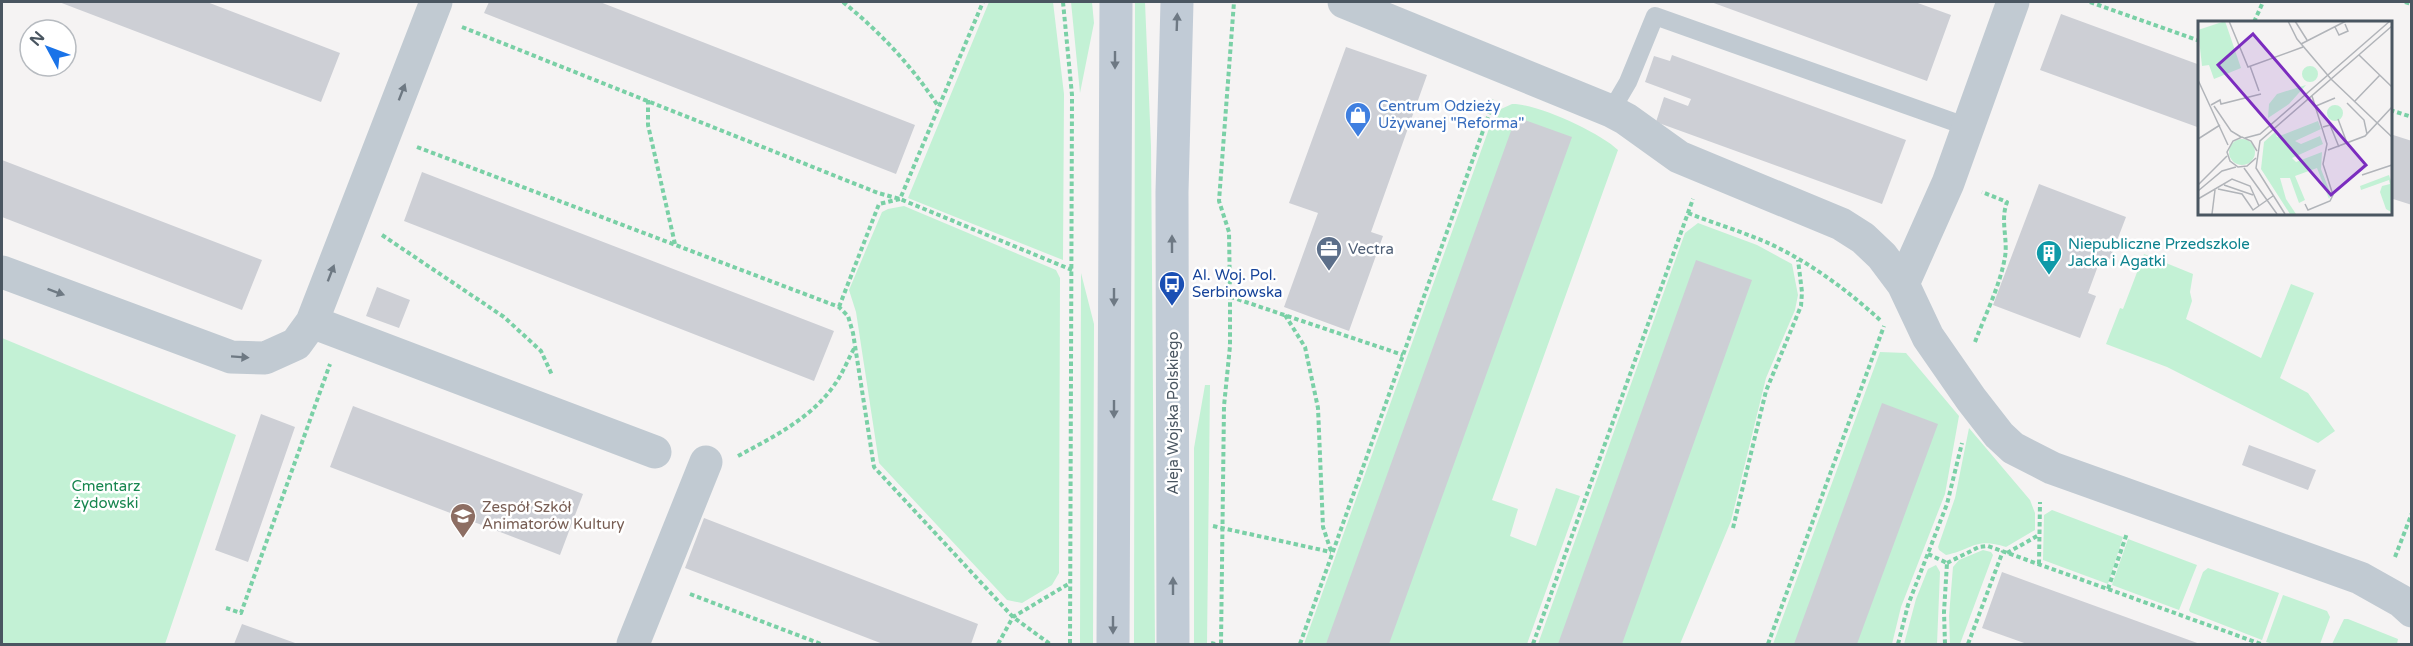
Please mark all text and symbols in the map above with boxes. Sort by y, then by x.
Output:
one-way arrow [1172,12,1181,31]
north arrow [18,18,78,78]
inset map [2198,21,2392,214]
text: N [26,27,49,50]
one-way arrow [1110,50,1120,69]
one-way arrow [397,82,407,100]
place label: Centrum Odzieży Używanej "Reforma" [1378,97,1524,132]
shop icon: Centrum Odzieży Używanej "Reforma" [1343,100,1373,138]
office icon: Vectra [1314,234,1344,272]
one-way arrow [1167,235,1177,254]
place label: Niepubliczne Przedszkole Jacka i Agatki [2068,235,2250,270]
building icon: Niepubliczne Przedszkole Jacka i Agatki [2034,238,2064,276]
place label: Vectra [1348,240,1394,258]
one-way arrow [326,264,336,282]
place label: Al. Woj. Pol. Serbinowska [1192,266,1282,301]
bus stop icon: Al. Woj. Pol. Serbinowska [1157,269,1187,307]
one-way arrow [1109,287,1119,306]
one-way arrow [48,288,66,298]
street label: Aleja Wojska Polskiego [1164,331,1182,495]
one-way arrow [230,352,249,362]
one-way arrow [1109,399,1119,418]
park label: Cmentarz żydowski [72,477,140,512]
place label: Zespół Szkół Animatorów Kultury [482,498,625,533]
school or university icon: Zespół Szkół Animatorów Kultury [448,501,478,539]
one-way arrow [1168,577,1178,596]
one-way arrow [1108,615,1118,634]

